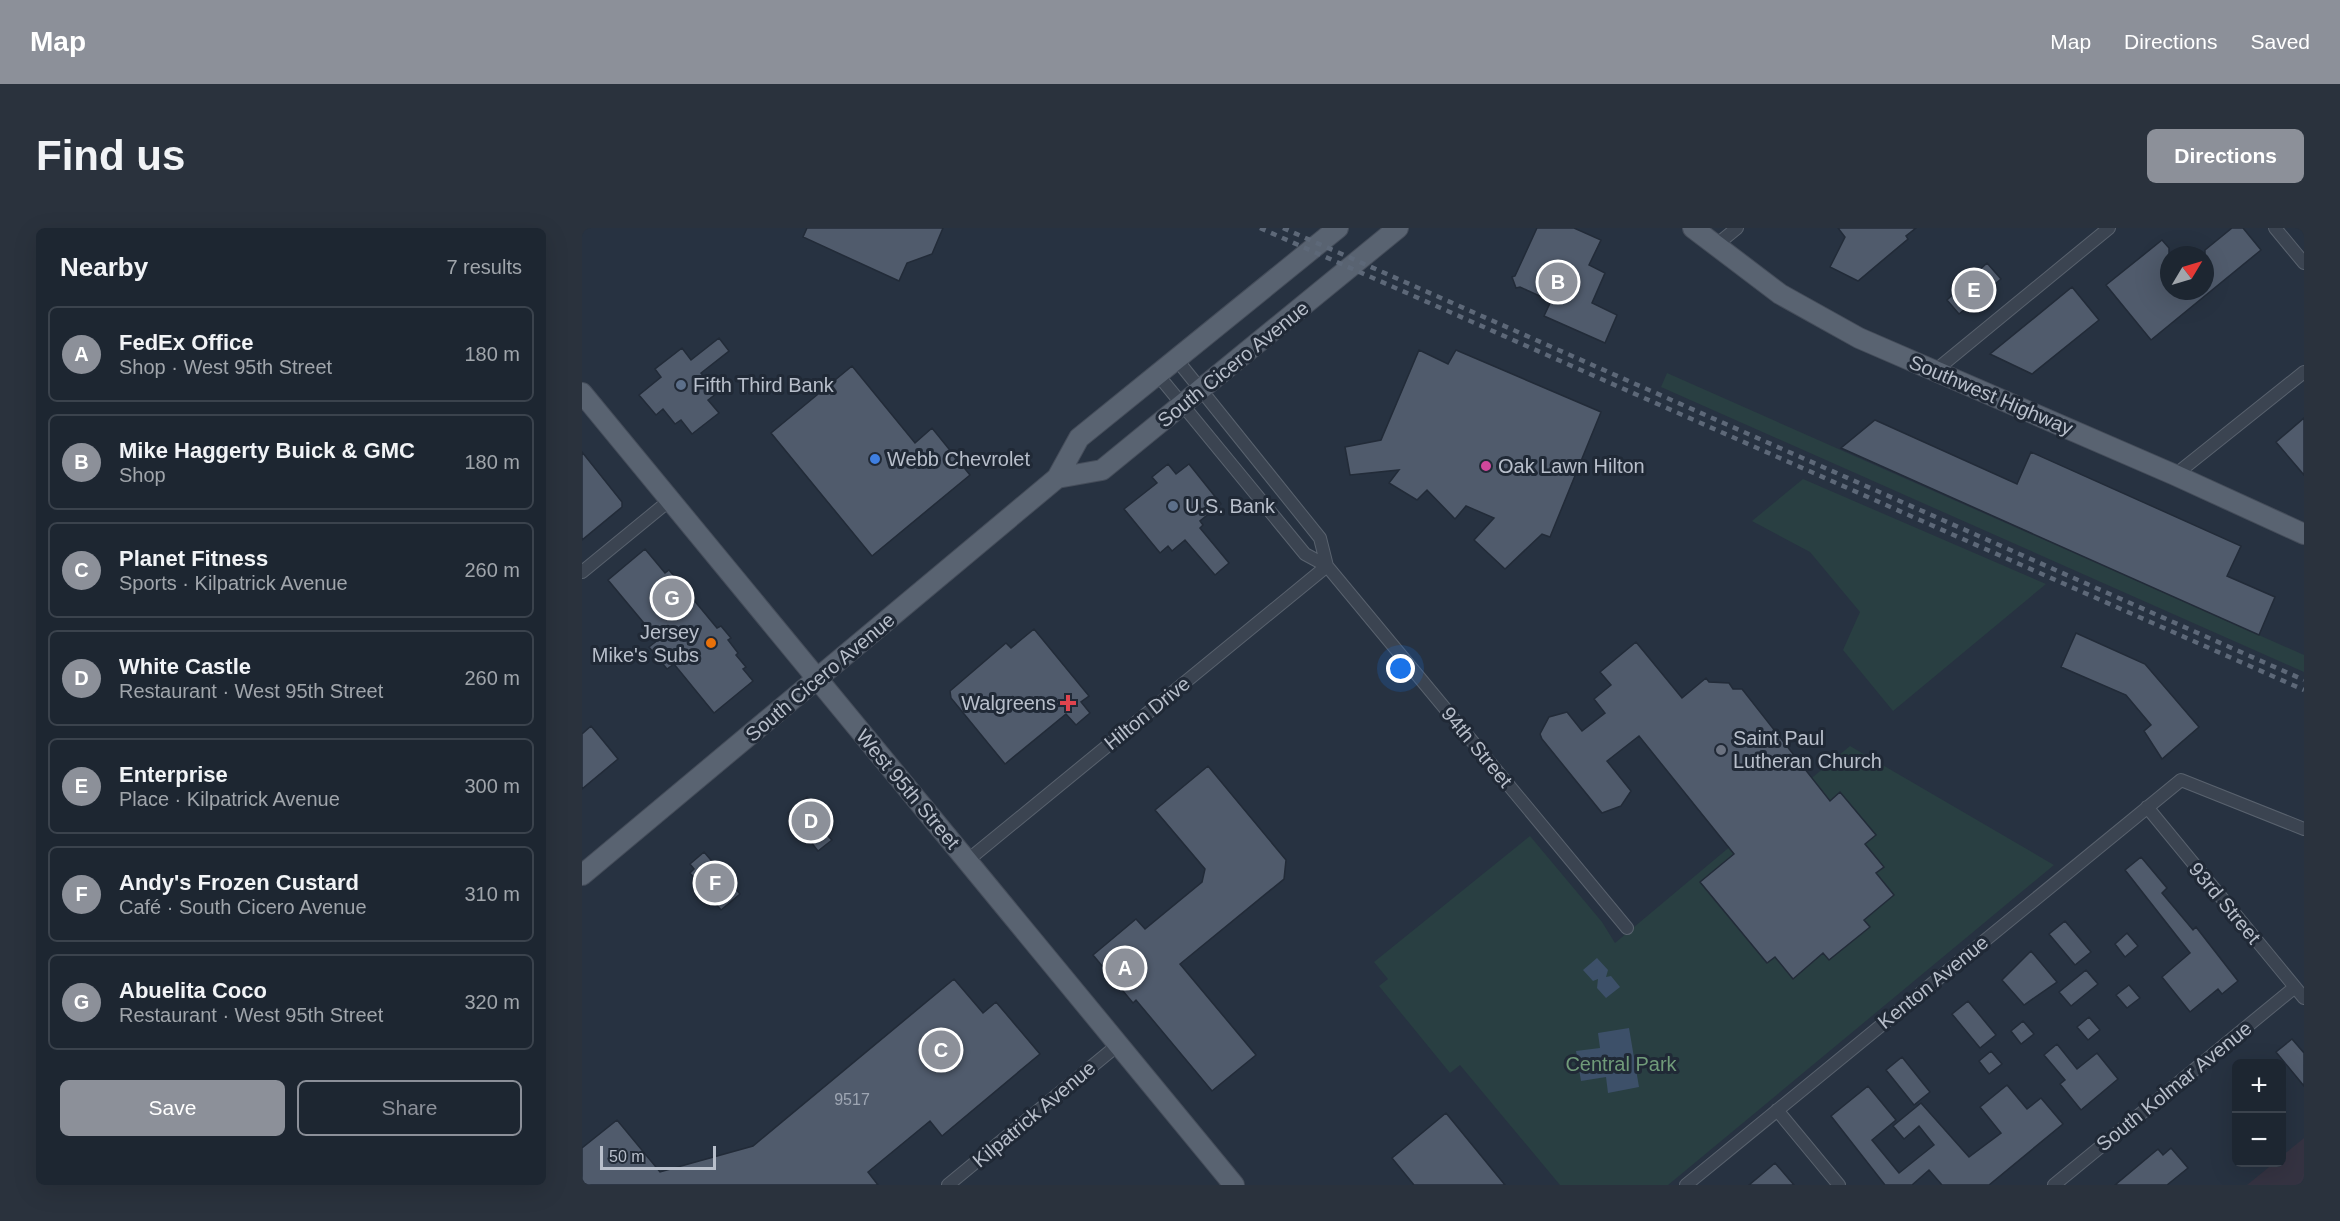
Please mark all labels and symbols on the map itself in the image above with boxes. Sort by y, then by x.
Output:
north arrow [2160,246,2214,300]
pin: B [1538,260,1578,304]
pin: E [1954,268,1994,312]
street label: South Cicero Avenue [1153,296,1313,432]
street label: Southwest Highway [1906,351,2076,439]
place label: Fifth Third Bank [693,374,835,396]
marker: Fifth Third Bank [674,378,688,392]
place label: Webb Chevrolet [887,448,1030,470]
marker: Webb Chevrolet [868,452,882,466]
place label: Oak Lawn Hilton [1498,455,1645,477]
marker: Oak Lawn Hilton [1479,459,1493,473]
place label: U.S. Bank [1185,495,1276,517]
marker: U.S. Bank [1166,499,1180,513]
pin: G [652,576,692,620]
street label: South Cicero Avenue [741,608,899,746]
place label: Jersey Mike's Subs [592,621,699,666]
marker: Jersey Mike's Subs [704,636,718,650]
your location [1386,654,1415,683]
street label: Hilton Drive [1100,672,1194,754]
place label: Walgreens [961,692,1056,714]
marker: Walgreens [1061,696,1075,710]
street label: 94th Street [1437,702,1517,792]
street label: West 95th Street [852,725,964,853]
place label: Saint Paul Lutheran Church [1733,727,1882,772]
marker: Saint Paul Lutheran Church [1714,743,1728,757]
pin: D [792,798,830,844]
street label: 93rd Street [2185,858,2266,948]
pin: F [696,860,734,906]
street label: Kenton Avenue [1873,931,1993,1033]
pin: A [1106,946,1144,990]
street label: South Kolmar Avenue [2092,1017,2256,1155]
pin: C [922,1028,960,1072]
park label: Central Park [1565,1053,1678,1075]
street label: Kilpatrick Avenue [968,1056,1100,1172]
house number: 9517 [834,1091,870,1108]
scale bar [600,1143,716,1170]

